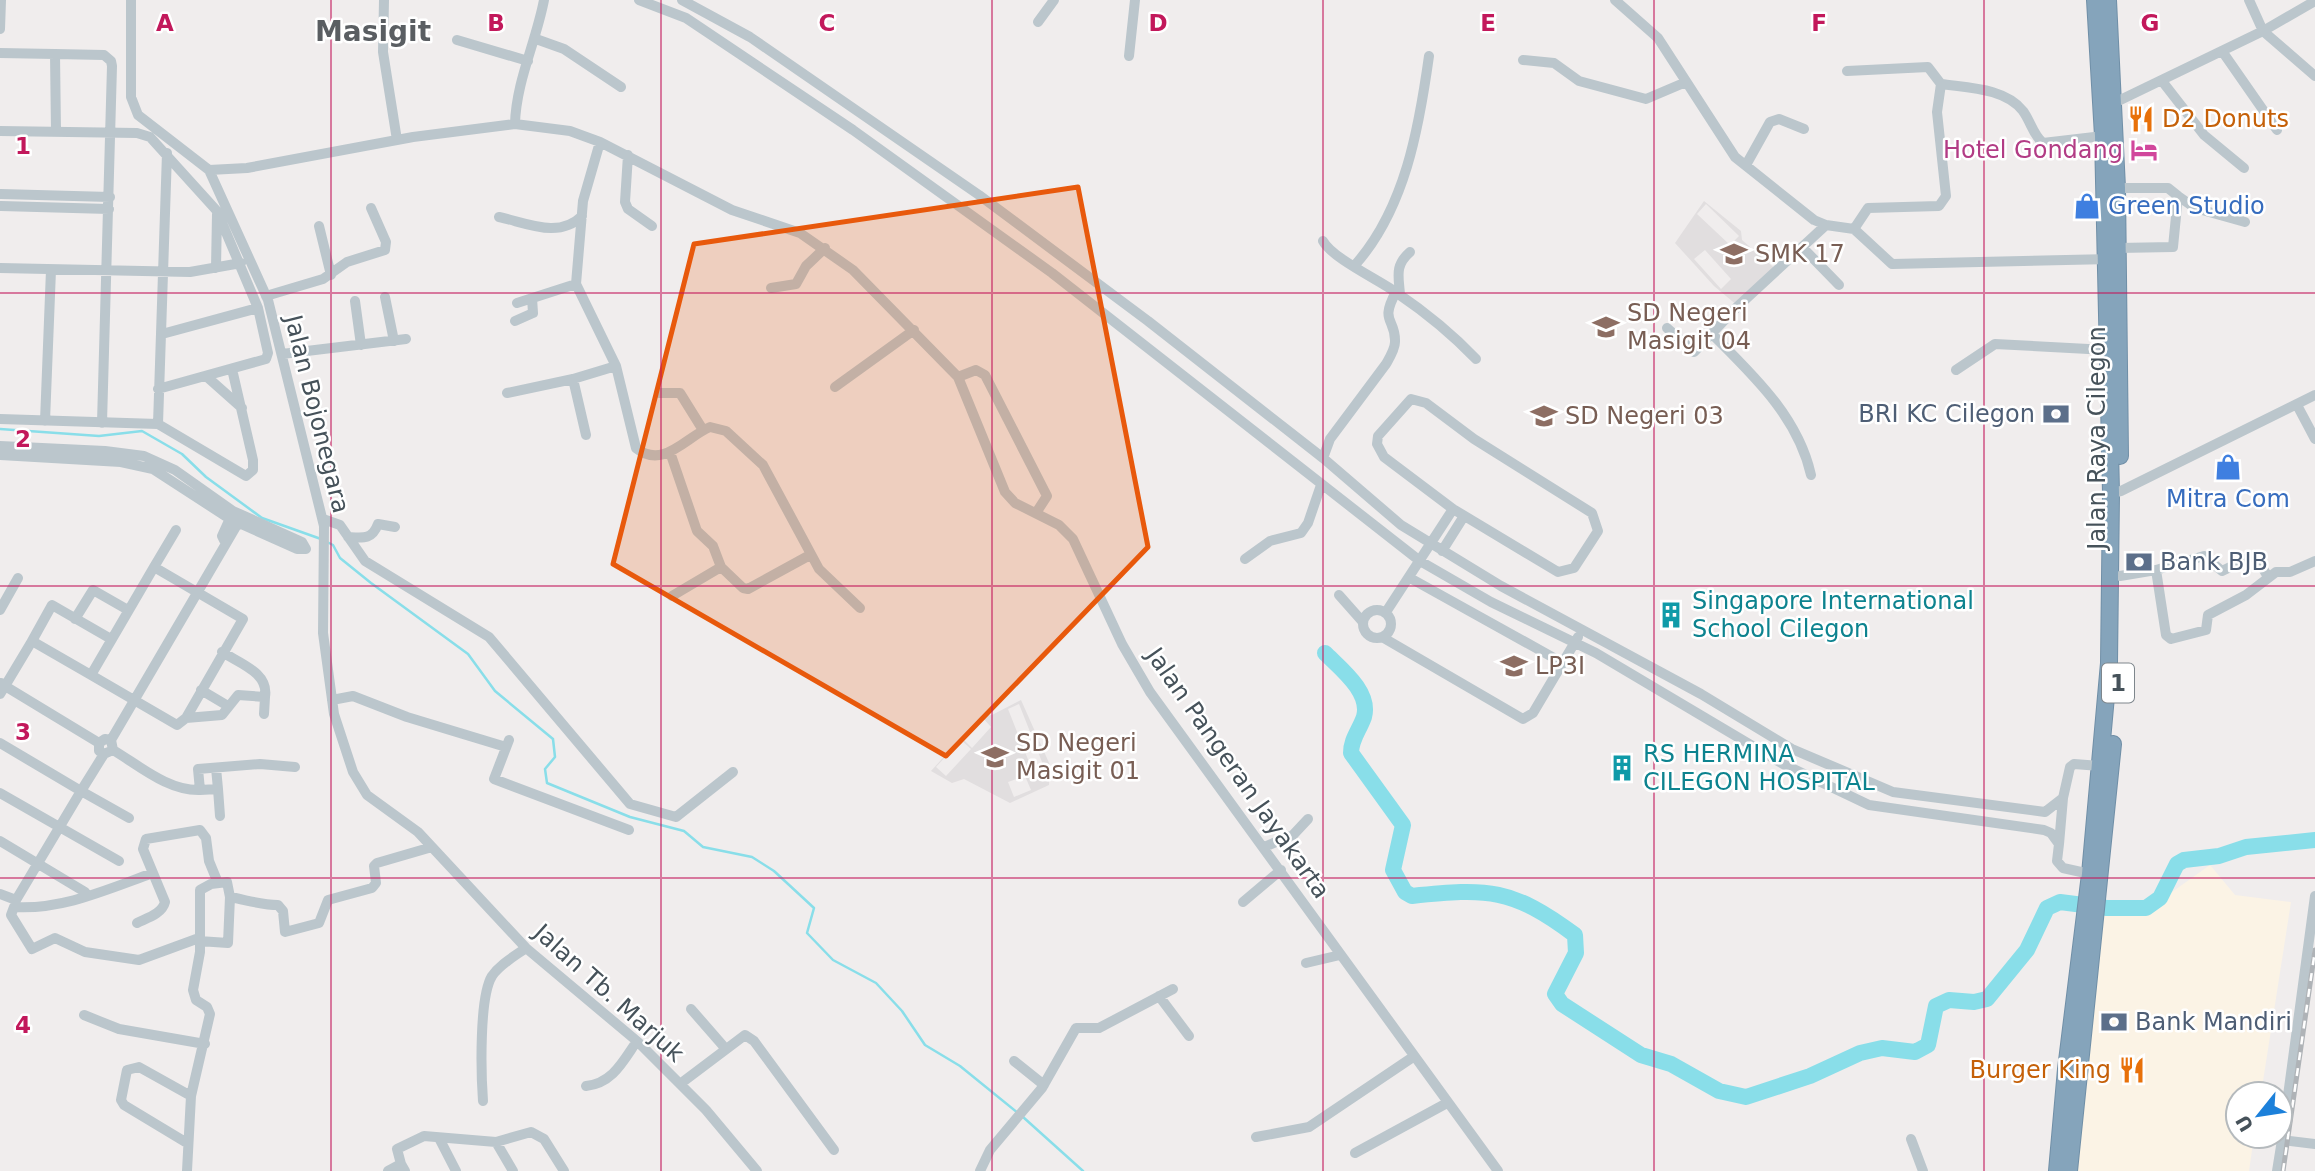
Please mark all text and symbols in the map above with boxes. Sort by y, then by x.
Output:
text: A [156,10,174,36]
text: B [487,10,505,36]
text: C [819,10,835,36]
text: D [1148,10,1168,36]
text: E [1480,10,1496,36]
text: F [1811,10,1827,36]
text: G [2141,10,2159,36]
district label: Masigit [315,15,431,48]
restaurant icon: D2 Donuts [2126,104,2156,134]
place label: D2 Donuts [2162,105,2289,133]
text: 1 [15,133,31,159]
hotel icon: Hotel Gondang [2129,135,2159,165]
place label: Hotel Gondang [1943,136,2123,164]
shop icon: Green Studio [2072,191,2102,221]
place label: Green Studio [2108,192,2265,220]
school or university icon: SMK 17 [1719,239,1749,269]
place label: SMK 17 [1755,240,1845,268]
place label: SD Negeri Masigit 04 [1627,299,1751,355]
street label: Jalan Bojonegara [278,310,355,516]
school or university icon: SD Negeri Masigit 04 [1591,312,1621,342]
street label: Jalan Raya Cilegon [2083,326,2111,552]
bank icon: BRI KC Cilegon [2041,399,2071,429]
place label: BRI KC Cilegon [1858,400,2035,428]
school or university icon: SD Negeri 03 [1529,401,1559,431]
place label: SD Negeri 03 [1565,402,1724,430]
text: 2 [15,426,31,452]
shop icon: Mitra Com [2213,452,2243,482]
place label: Mitra Com [2166,485,2290,513]
bank icon: Bank BJB [2124,547,2154,577]
place label: Bank BJB [2160,548,2268,576]
place label: Singapore International School Cilegon [1692,587,1974,643]
building icon: Singapore International School Cilegon [1656,600,1686,630]
street label: Jalan Pangeran Jayakarta [1139,641,1335,904]
school or university icon: LP3I [1499,651,1529,681]
place label: LP3I [1535,652,1585,680]
road number: 1 [2102,664,2134,702]
text: 3 [15,719,31,745]
place label: SD Negeri Masigit 01 [1016,729,1140,785]
place label: RS HERMINA CILEGON HOSPITAL [1643,740,1875,796]
school or university icon: SD Negeri Masigit 01 [980,742,1010,772]
building icon: RS HERMINA CILEGON HOSPITAL [1607,753,1637,783]
street label: Jalan Tb. Marjuk [527,917,690,1068]
bank icon: Bank Mandiri [2099,1007,2129,1037]
place label: Bank Mandiri [2135,1008,2292,1036]
text: 4 [15,1012,31,1038]
restaurant icon: Burger King [2117,1055,2147,1085]
place label: Burger King [1970,1056,2111,1084]
north arrow [2224,1080,2294,1150]
text: U [2231,1111,2258,1136]

